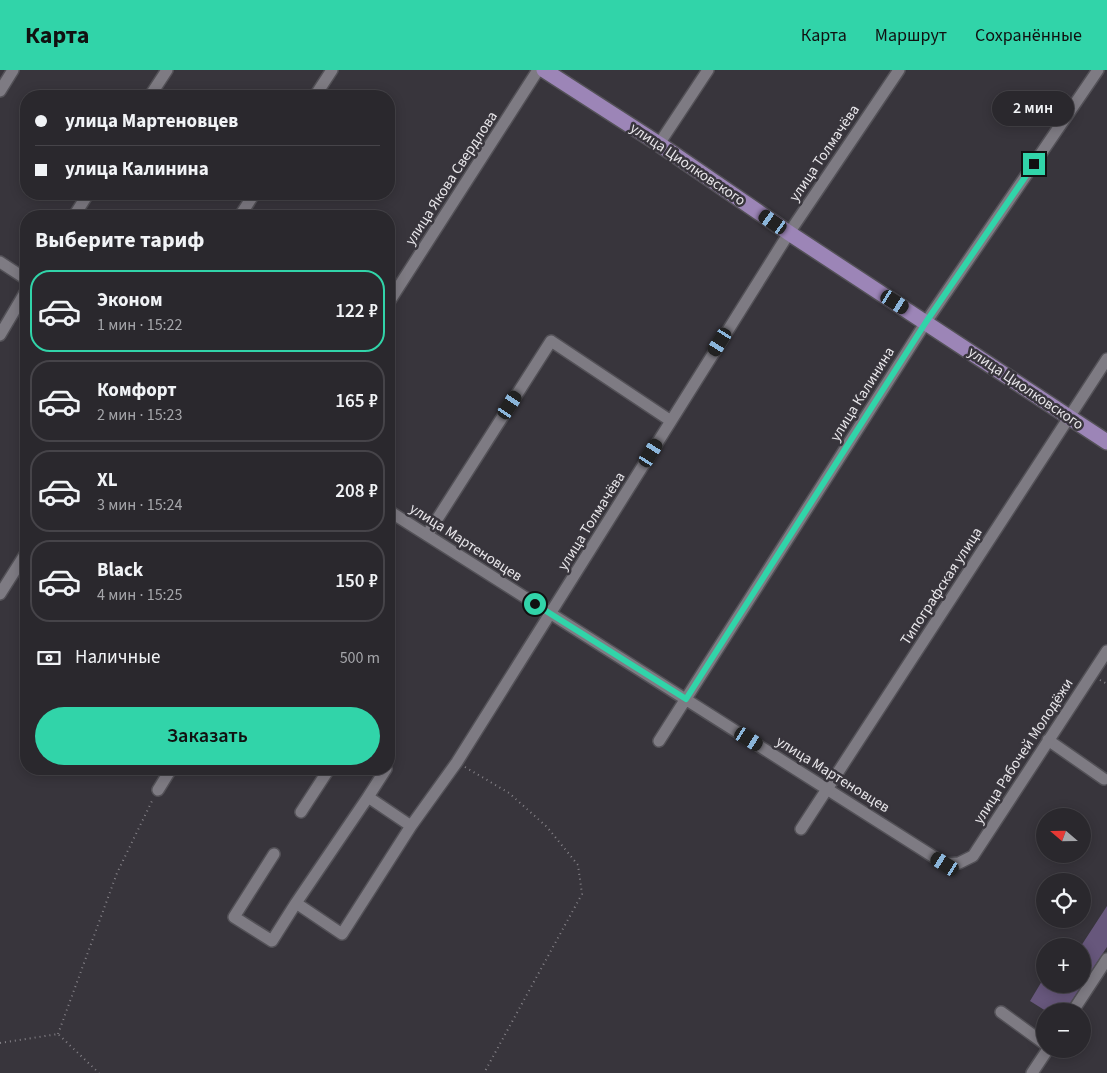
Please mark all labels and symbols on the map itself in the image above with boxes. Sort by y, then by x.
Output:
callout: 2 мин [993,92,1075,126]
street label: улица Толмачёва [784,101,865,206]
street label: улица Якова Свердлова [400,107,503,249]
street label: улица Циолковского [626,118,750,211]
route end [1023,153,1045,175]
car [756,207,789,237]
car [878,288,911,316]
car [705,325,734,359]
street label: улица Циолковского [964,342,1088,435]
street label: улица Калинина [825,343,900,446]
car [495,388,524,422]
car [636,436,665,470]
street label: улица Толмачёва [553,468,630,575]
street label: улица Мартеновцев [405,498,527,587]
street label: Типографская улица [895,523,987,649]
route start [524,593,546,615]
street label: улица Рабочей Молодёжи [968,674,1078,828]
car [732,725,765,753]
street label: улица Мартеновцев [772,731,894,818]
north arrow [1036,808,1091,862]
car [928,850,961,878]

